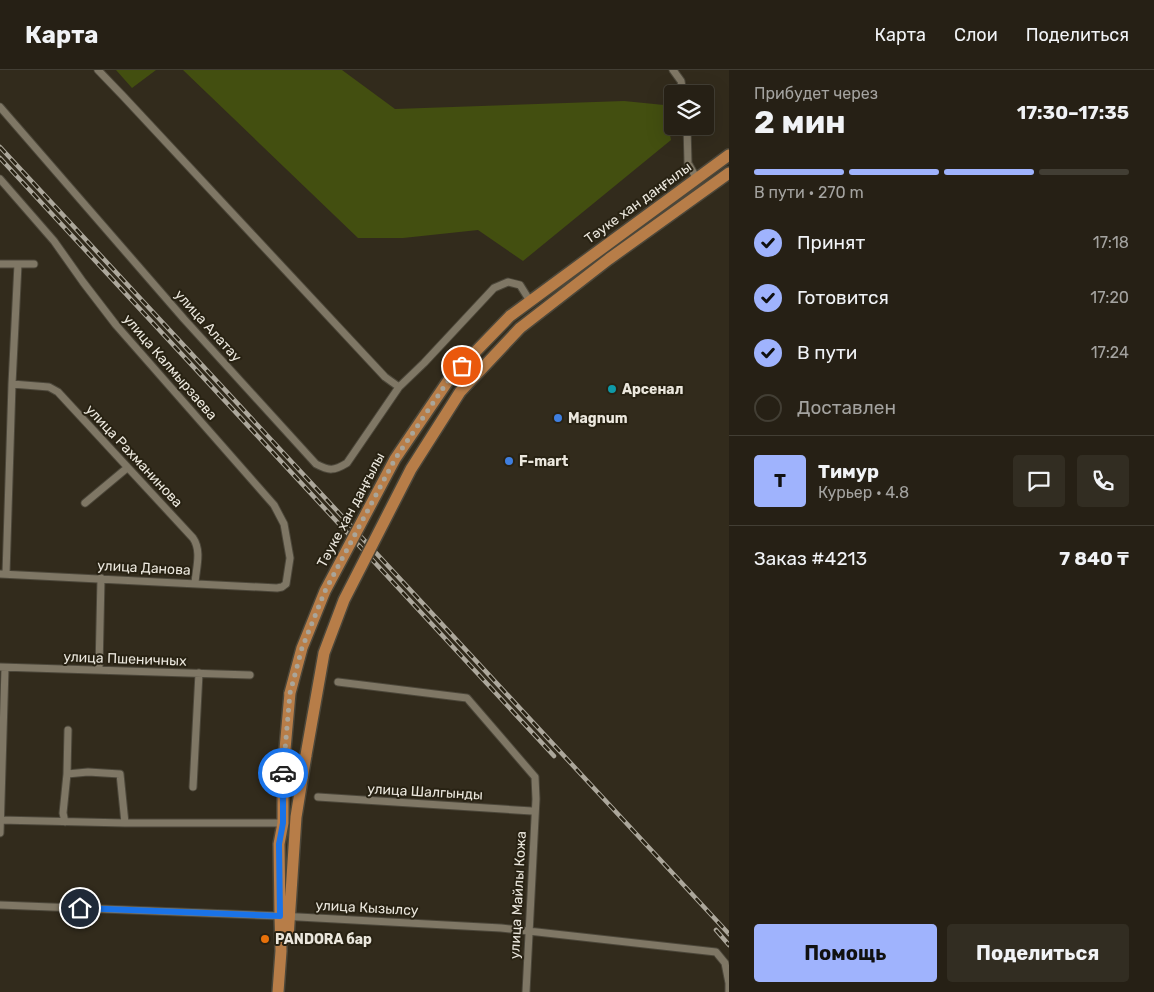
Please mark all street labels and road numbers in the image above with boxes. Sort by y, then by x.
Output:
street label: Тәуке хан даңғылы [581,159,695,247]
street label: улица Алатау [171,286,245,366]
street label: улица Калмырзаева [119,311,221,423]
street label: улица Рахманинова [82,401,186,511]
street label: Тәуке хан даңғылы [313,450,389,570]
street label: улица Данова [97,557,191,579]
street label: улица Пшеничных [63,648,187,670]
street label: улица Шалгынды [367,780,483,804]
street label: улица Майлы Кожа [506,831,530,959]
street label: улица Кызылсу [315,897,419,919]

